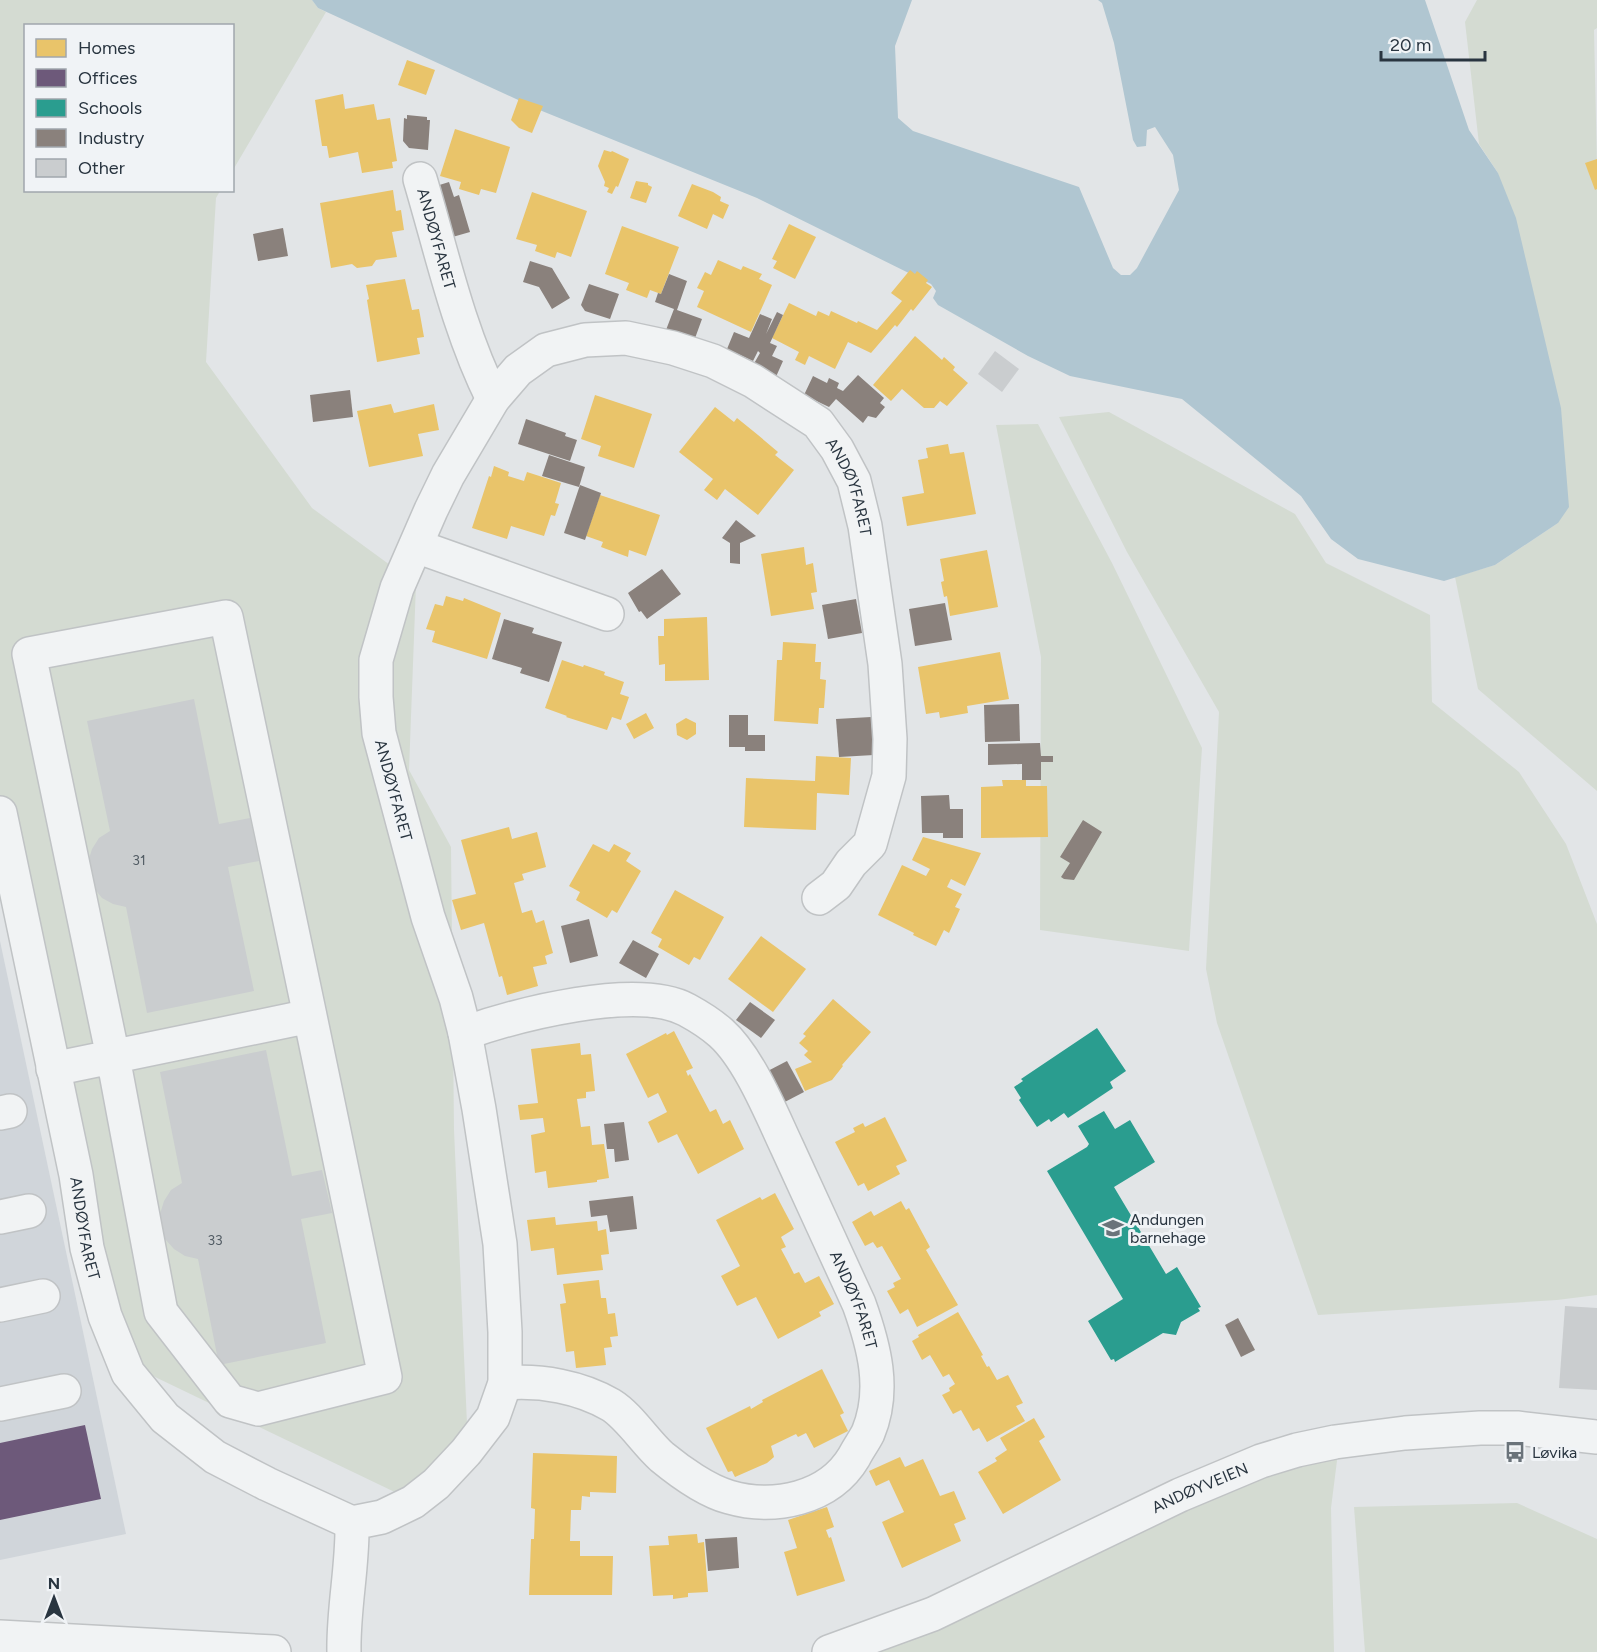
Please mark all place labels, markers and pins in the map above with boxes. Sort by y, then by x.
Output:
place label: Andungen barnehage [1130,1210,1206,1247]
school or university icon: Andungen barnehage [1101,1216,1125,1240]
bus stop icon: Løvika [1503,1440,1527,1464]
place label: Løvika [1532,1443,1577,1462]

